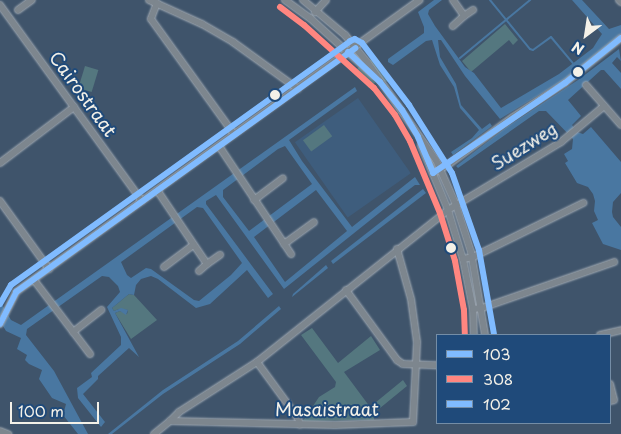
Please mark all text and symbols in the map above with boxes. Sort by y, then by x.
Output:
north arrow [561,10,611,60]
text: N [568,36,588,60]
street label: Cairostraat [45,47,121,141]
unlabelled marker [573,67,583,77]
unlabelled marker [270,90,280,100]
street label: Suezweg [487,117,561,175]
unlabelled marker [446,243,456,253]
legend [436,334,611,424]
text: 103 [483,342,511,365]
text: 308 [483,367,513,390]
scale bar [12,392,101,424]
text: 102 [483,392,511,415]
street label: Masaistraat [275,398,379,420]
text: 100 m [18,399,64,422]

